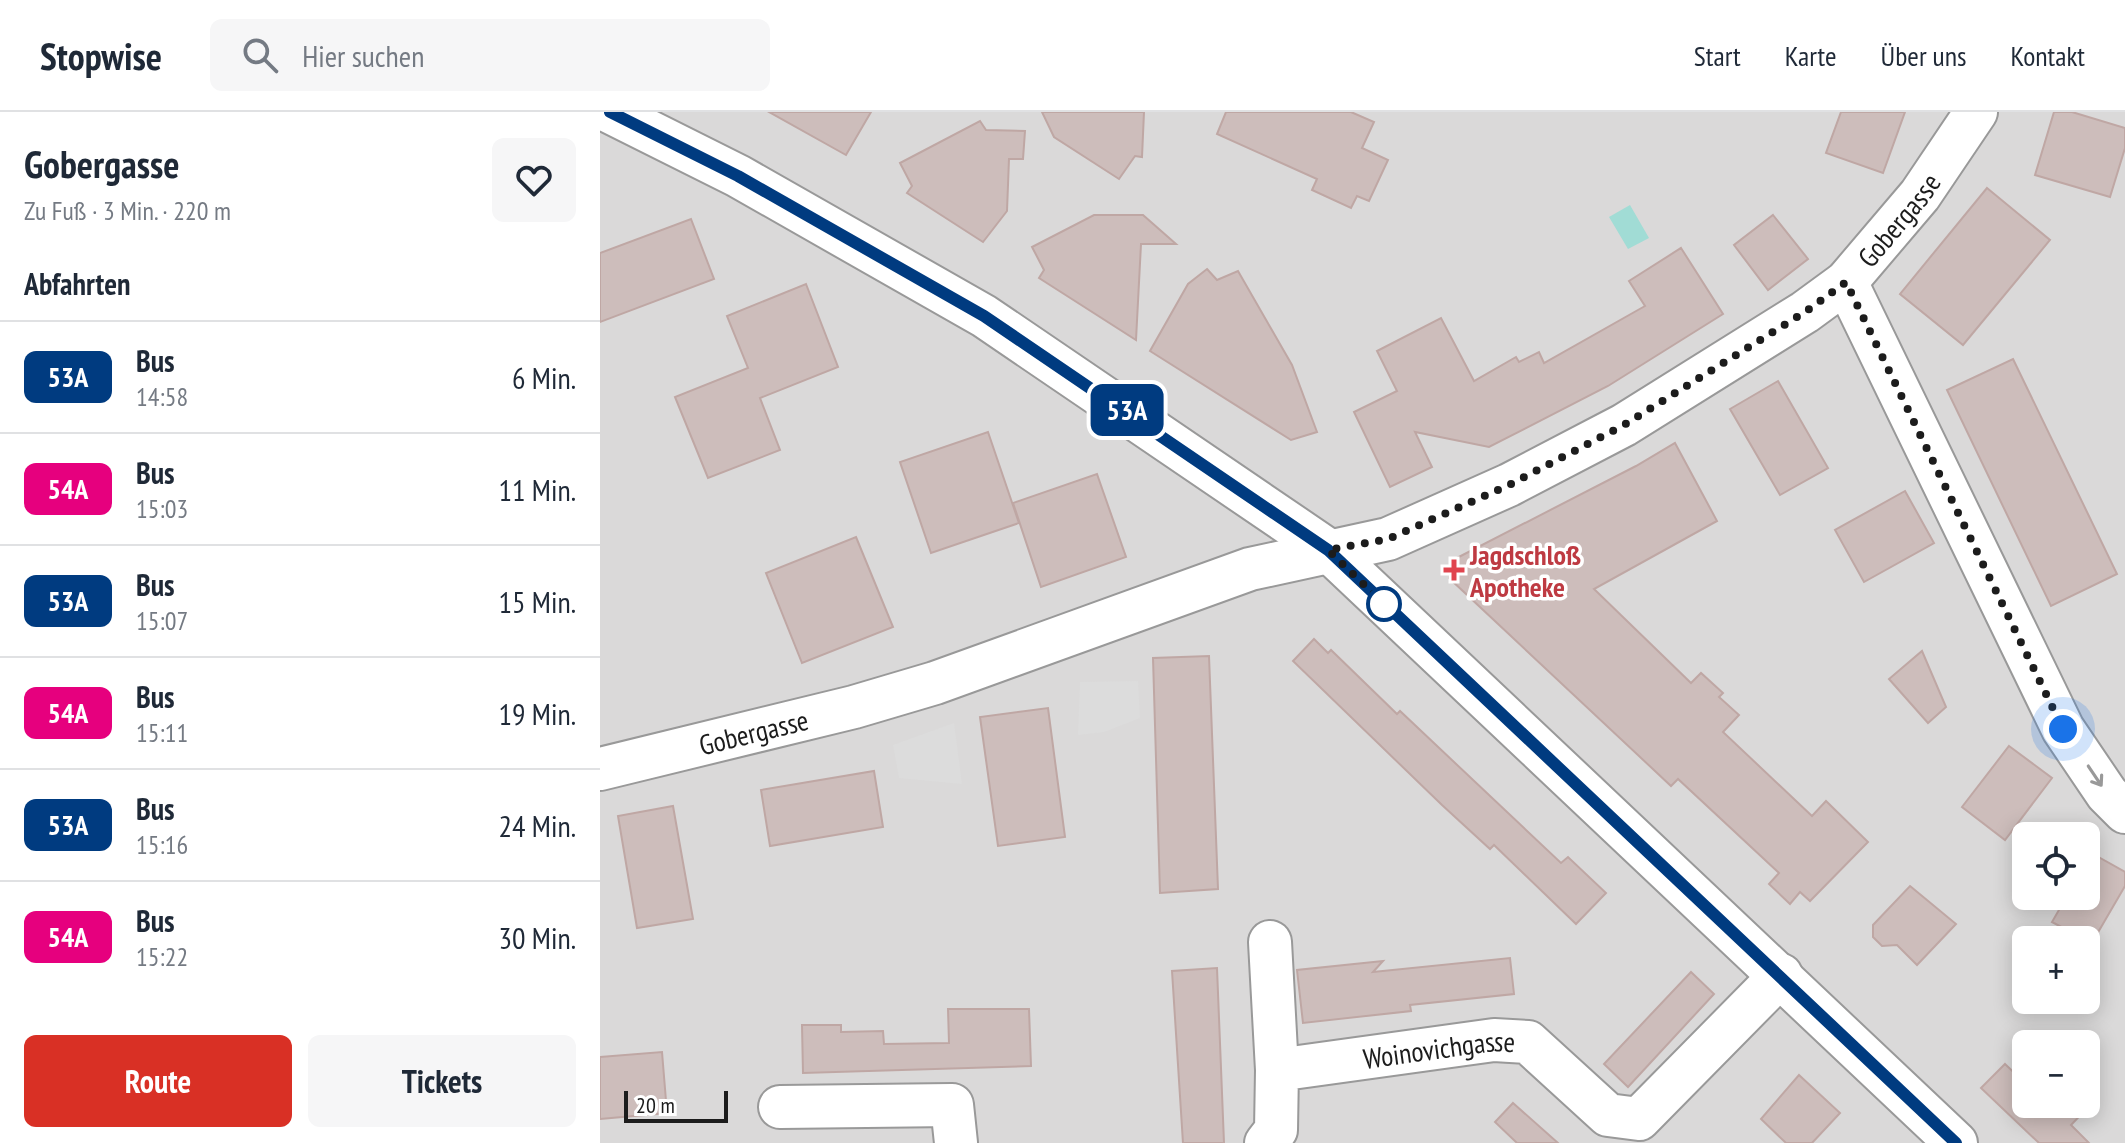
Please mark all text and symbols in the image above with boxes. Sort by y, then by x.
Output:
search box [210,19,770,91]
text: Stopwise [40,31,162,80]
icon: search [238,33,282,77]
text: Hier suchen [302,36,424,75]
text: Start [1694,37,1741,74]
text: Karte [1785,37,1837,74]
text: Über uns [1881,37,1966,74]
text: Kontakt [2010,37,2085,74]
button: heart [492,138,576,222]
text: Gobergasse [24,139,180,188]
street label: Gobergasse [1849,166,1948,274]
text: Zu Fuß · 3 Min. · 220 m [24,194,231,227]
text: Abfahrten [24,264,130,303]
text: Bus [136,341,175,380]
text: 53A [48,358,88,395]
text: 6 Min. [512,358,576,397]
text: 14:58 [136,380,188,413]
line badge: 53A [1081,384,1173,436]
text: 53A [1107,391,1147,428]
text: Bus [136,453,175,492]
text: 54A [48,470,88,507]
text: 11 Min. [499,470,576,509]
text: 15:03 [136,492,188,525]
place label: Jagdschloß Apotheke [1469,536,1581,605]
marker: Jagdschloß Apotheke [1445,561,1463,579]
text: Bus [136,565,175,604]
text: 53A [48,582,88,619]
text: 15 Min. [499,582,576,621]
unlabelled marker [1367,587,1401,621]
text: 15:07 [136,604,188,637]
text: Bus [136,677,175,716]
text: 54A [48,694,88,731]
text: 19 Min. [499,694,576,733]
street label: Gobergasse [695,700,812,763]
your location [2043,709,2083,749]
text: 15:11 [136,716,188,749]
one-way arrow [2087,765,2103,787]
text: Bus [136,789,175,828]
text: 53A [48,806,88,843]
text: 24 Min. [499,806,576,845]
map controls [2012,822,2100,1118]
button: locate [2012,822,2100,910]
text: 15:16 [136,828,188,861]
text: Bus [136,901,175,940]
text: 54A [48,918,88,955]
text: 30 Min. [499,918,576,957]
button: + [2012,926,2100,1014]
text: 15:22 [136,940,188,973]
street label: Woinovichgasse [1361,1022,1516,1076]
button: − [2012,1030,2100,1118]
button: Route [24,1035,292,1127]
button: Tickets [308,1035,576,1127]
scale bar [624,1087,728,1123]
text: 20 m [636,1091,675,1119]

